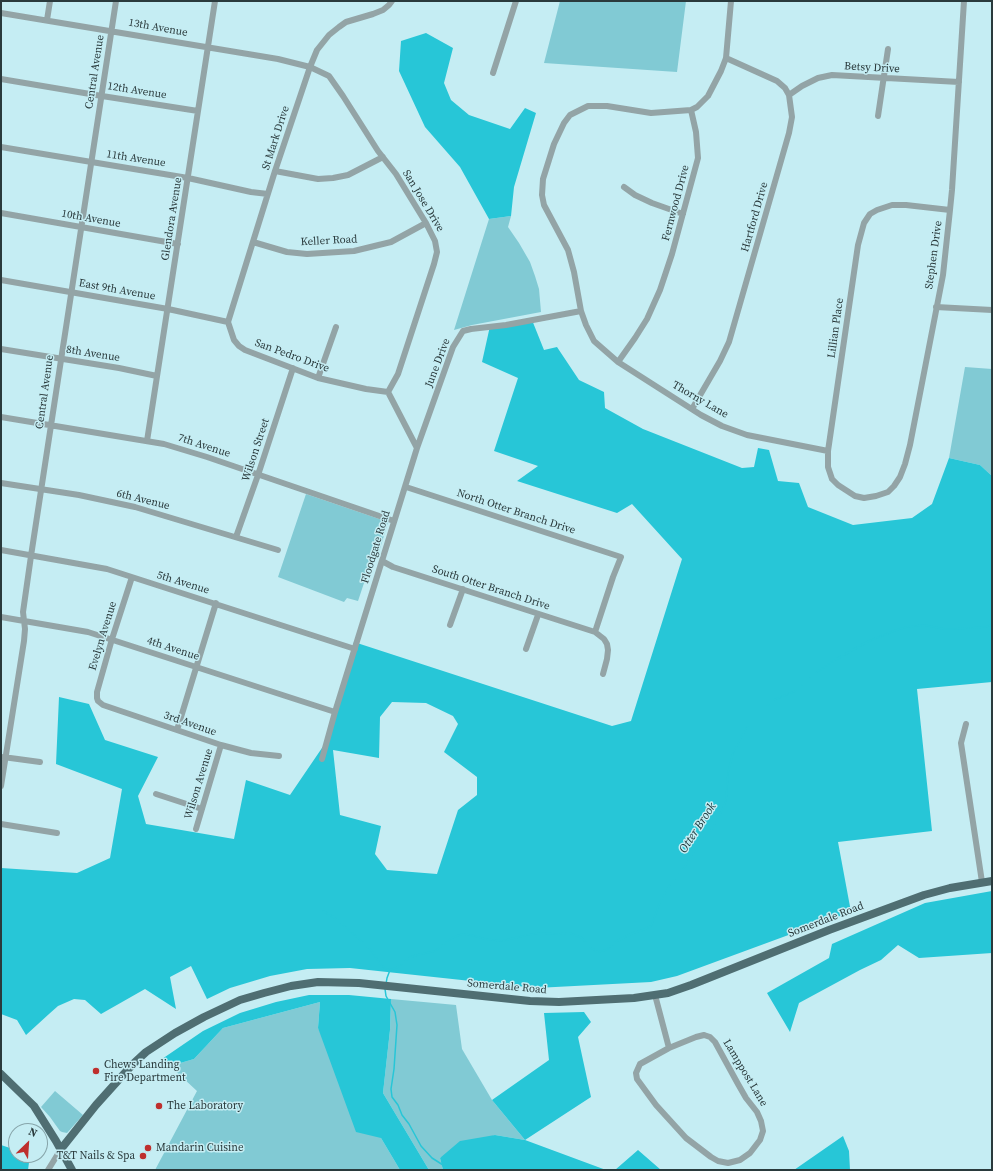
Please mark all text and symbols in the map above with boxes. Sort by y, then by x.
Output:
street label: 13th Avenue [127,16,189,40]
street label: Central Avenue [83,34,107,110]
street label: Betsy Drive [844,60,900,76]
street label: 12th Avenue [106,80,168,102]
street label: St Mark Drive [259,104,293,172]
street label: 11th Avenue [105,148,167,170]
street label: Fernwood Drive [660,164,692,242]
street label: San Jose Drive [399,168,447,234]
street label: Glendora Avenue [159,176,185,262]
street label: Hartford Drive [739,181,771,253]
street label: 10th Avenue [60,207,122,231]
street label: Stephen Drive [923,220,945,290]
street label: Keller Road [300,233,358,249]
street label: East 9th Avenue [78,277,156,303]
street label: Lillian Place [825,297,847,359]
street label: San Pedro Drive [253,336,331,376]
street label: June Drive [423,337,453,389]
street label: 8th Avenue [65,343,121,365]
street label: Central Avenue [33,354,57,430]
street label: Thorny Lane [669,379,731,421]
street label: Wilson Street [240,417,272,483]
street label: 7th Avenue [176,431,232,461]
street label: 6th Avenue [115,487,171,513]
street label: North Otter Branch Drive [455,487,577,537]
street label: Floodgate Road [359,509,393,585]
street label: South Otter Branch Drive [430,563,552,613]
street label: 5th Avenue [155,569,211,597]
street label: Evelyn Avenue [86,600,120,672]
street label: 4th Avenue [145,634,201,664]
street label: 3rd Avenue [162,709,218,739]
street label: Wilson Avenue [182,747,216,821]
water label: Otter Brook [676,800,720,856]
street label: Somerdale Road [786,900,866,940]
street label: Somerdale Road [467,977,547,997]
street label: Lamppost Lane [720,1037,770,1109]
place label: Chews Landing Fire Department [104,1058,186,1084]
marker: Chews Landing Fire Department [91,1066,101,1076]
place label: The Laboratory [167,1099,243,1113]
marker: The Laboratory [154,1101,164,1111]
north arrow [8,1123,48,1163]
text: N [26,1124,40,1141]
place label: Mandarin Cuisine [156,1141,244,1155]
marker: Mandarin Cuisine [143,1143,153,1153]
place label: T&T Nails & Spa [56,1149,135,1163]
marker: T&T Nails & Spa [138,1151,148,1161]

